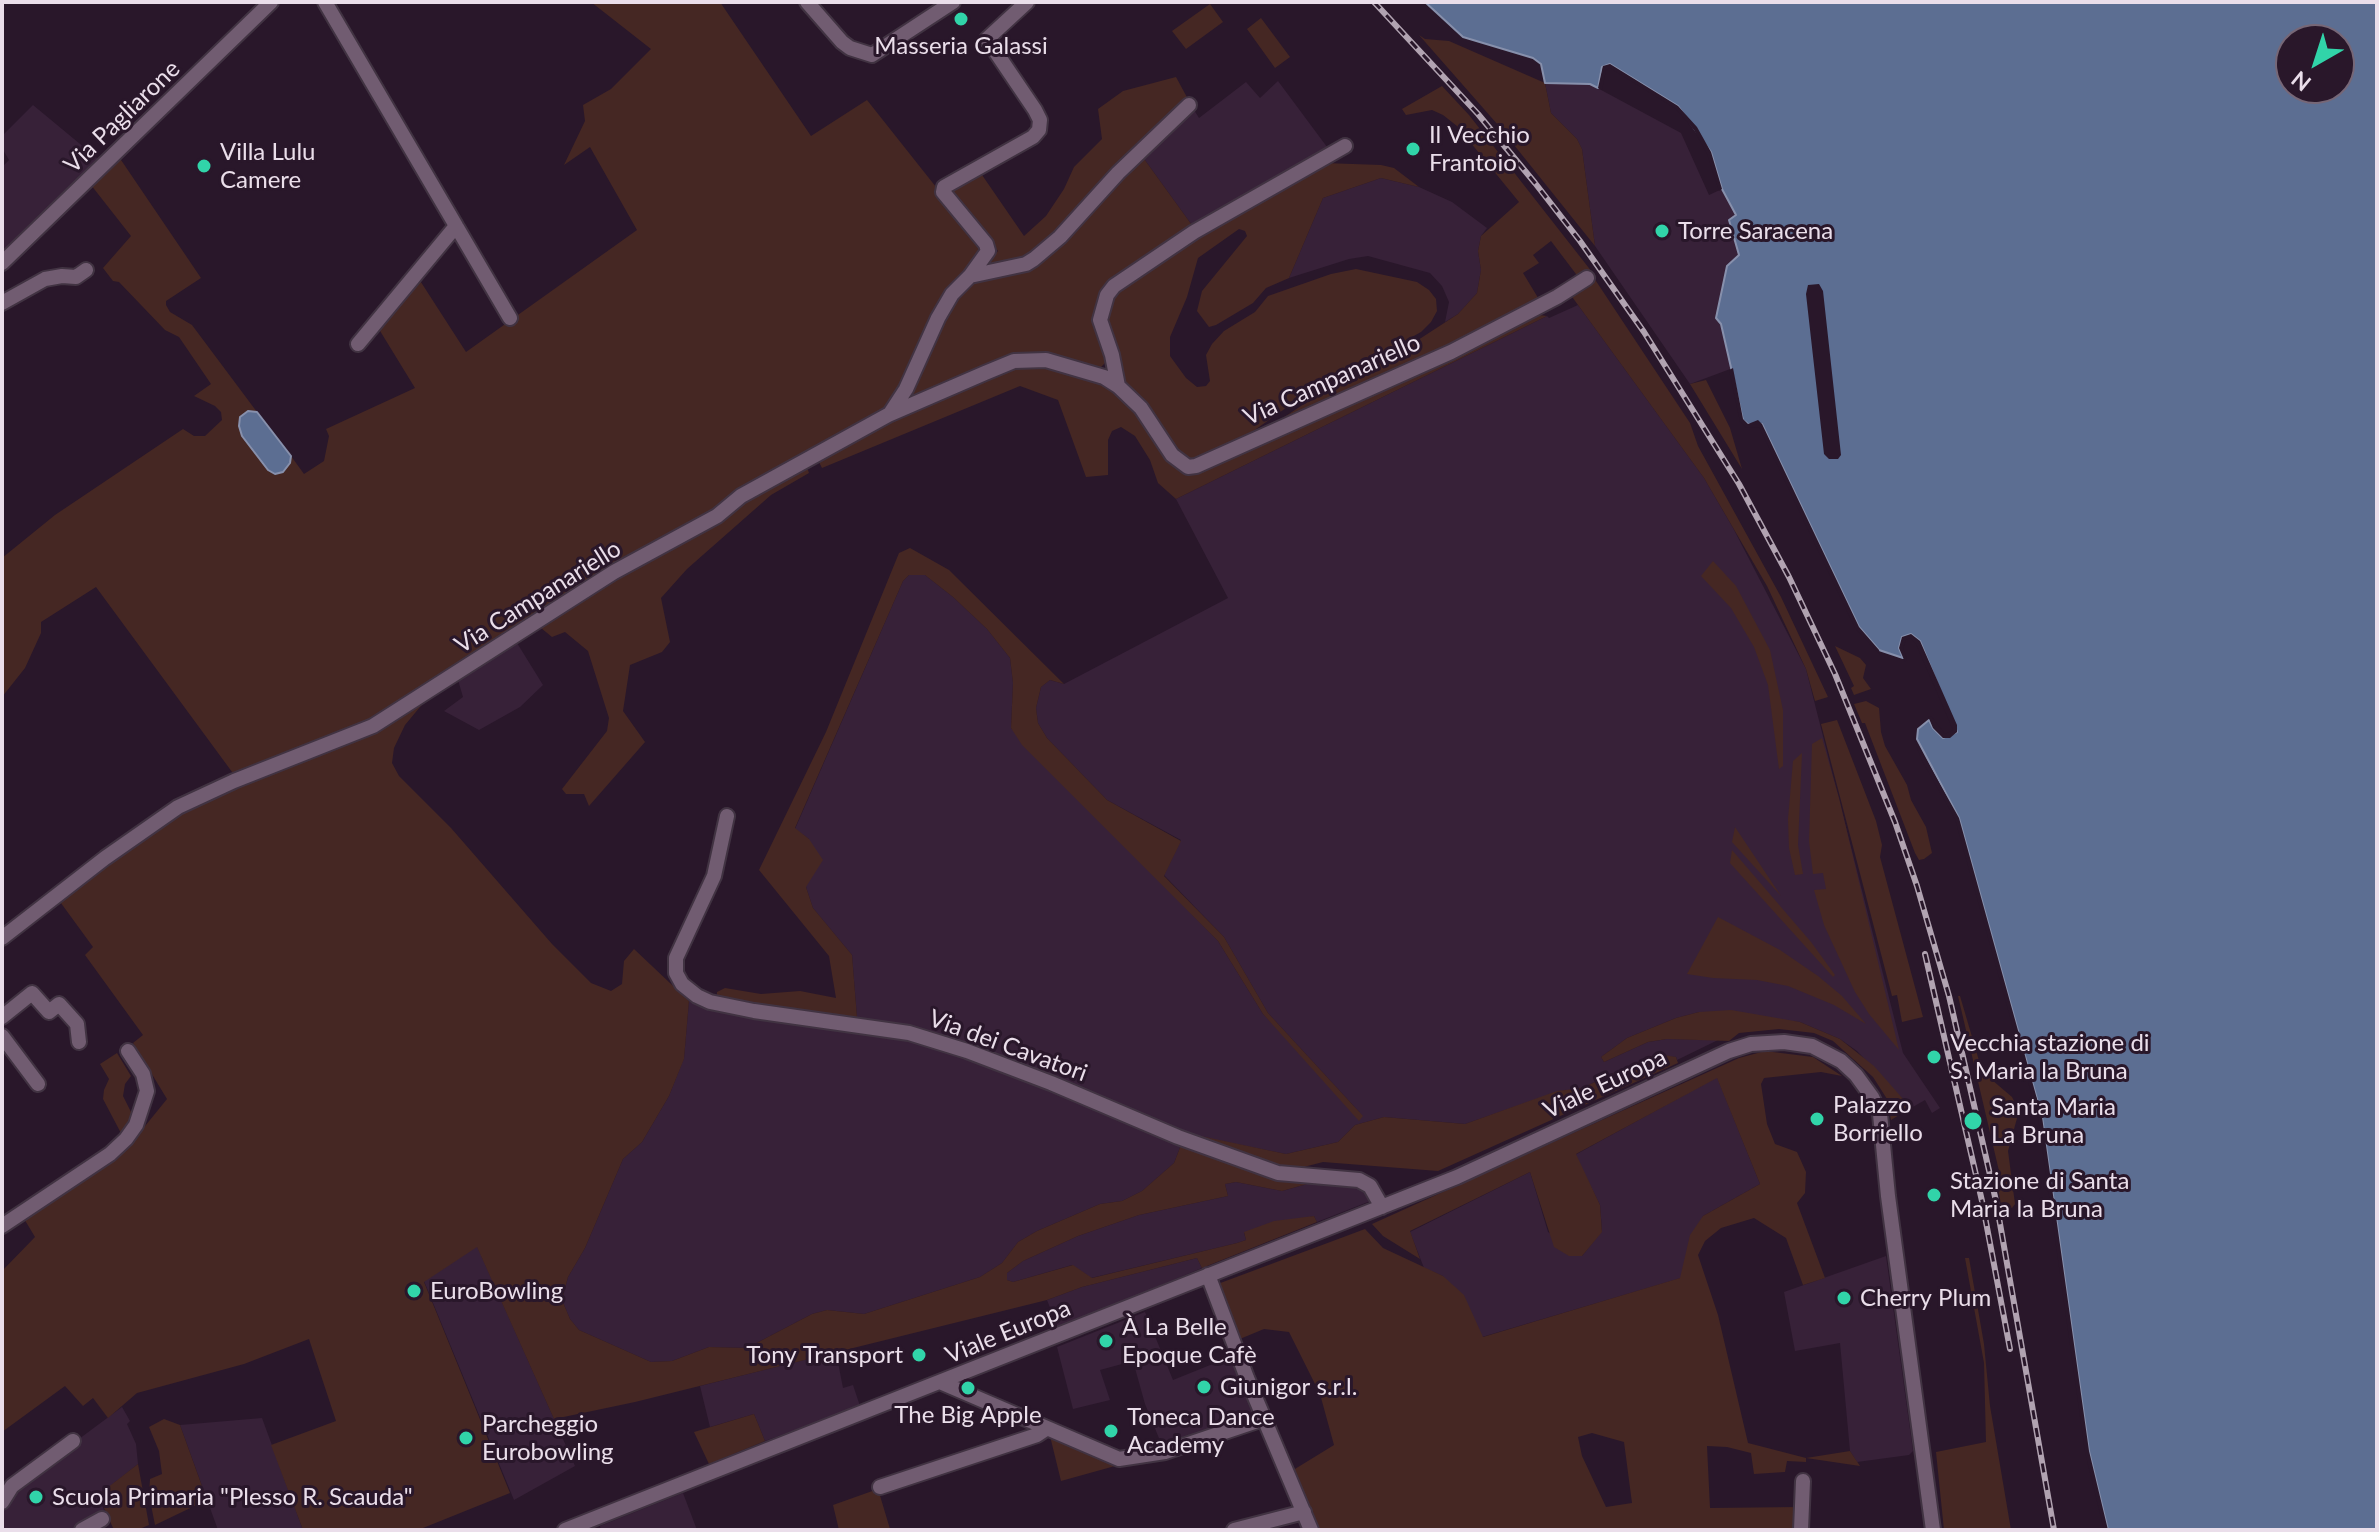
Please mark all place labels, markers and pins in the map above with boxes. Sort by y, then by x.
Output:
marker: Masseria Galassi [952,10,970,28]
place label: Masseria Galassi [874,32,1048,60]
place label: Il Vecchio Frantoio [1429,121,1530,177]
place label: Villa Lulu Camere [220,138,315,194]
marker: Il Vecchio Frantoio [1404,140,1422,158]
marker: Villa Lulu Camere [195,157,213,175]
place label: Torre Saracena [1678,217,1833,245]
marker: Torre Saracena [1653,222,1671,240]
place label: Vecchia stazione di S. Maria la Bruna [1950,1029,2150,1085]
marker: Vecchia stazione di S. Maria la Bruna [1925,1048,1943,1066]
place label: Palazzo Borriello [1833,1091,1923,1147]
place label: Santa Maria La Bruna [1991,1093,2116,1149]
marker: Palazzo Borriello [1808,1110,1826,1128]
marker: Santa Maria La Bruna [1962,1110,1984,1132]
place label: Stazione di Santa Maria la Bruna [1950,1167,2129,1223]
marker: Stazione di Santa Maria la Bruna [1925,1186,1943,1204]
place label: EuroBowling [430,1277,563,1305]
marker: EuroBowling [405,1282,423,1300]
place label: Cherry Plum [1860,1284,1991,1312]
marker: Cherry Plum [1835,1289,1853,1307]
place label: À La Belle Epoque Cafè [1122,1313,1257,1369]
marker: À La Belle Epoque Cafè [1097,1332,1115,1350]
place label: Tony Transport [746,1341,903,1369]
marker: Tony Transport [910,1346,928,1364]
place label: Giunigor s.r.l. [1220,1373,1357,1401]
marker: Giunigor s.r.l. [1195,1378,1213,1396]
marker: The Big Apple [959,1379,977,1397]
place label: The Big Apple [894,1401,1042,1429]
place label: Toneca Dance Academy [1127,1403,1275,1459]
place label: Parcheggio Eurobowling [482,1410,614,1466]
marker: Toneca Dance Academy [1102,1422,1120,1440]
marker: Parcheggio Eurobowling [457,1429,475,1447]
place label: Scuola Primaria "Plesso R. Scauda" [52,1483,413,1511]
marker: Scuola Primaria "Plesso R. Scauda" [27,1488,45,1506]

